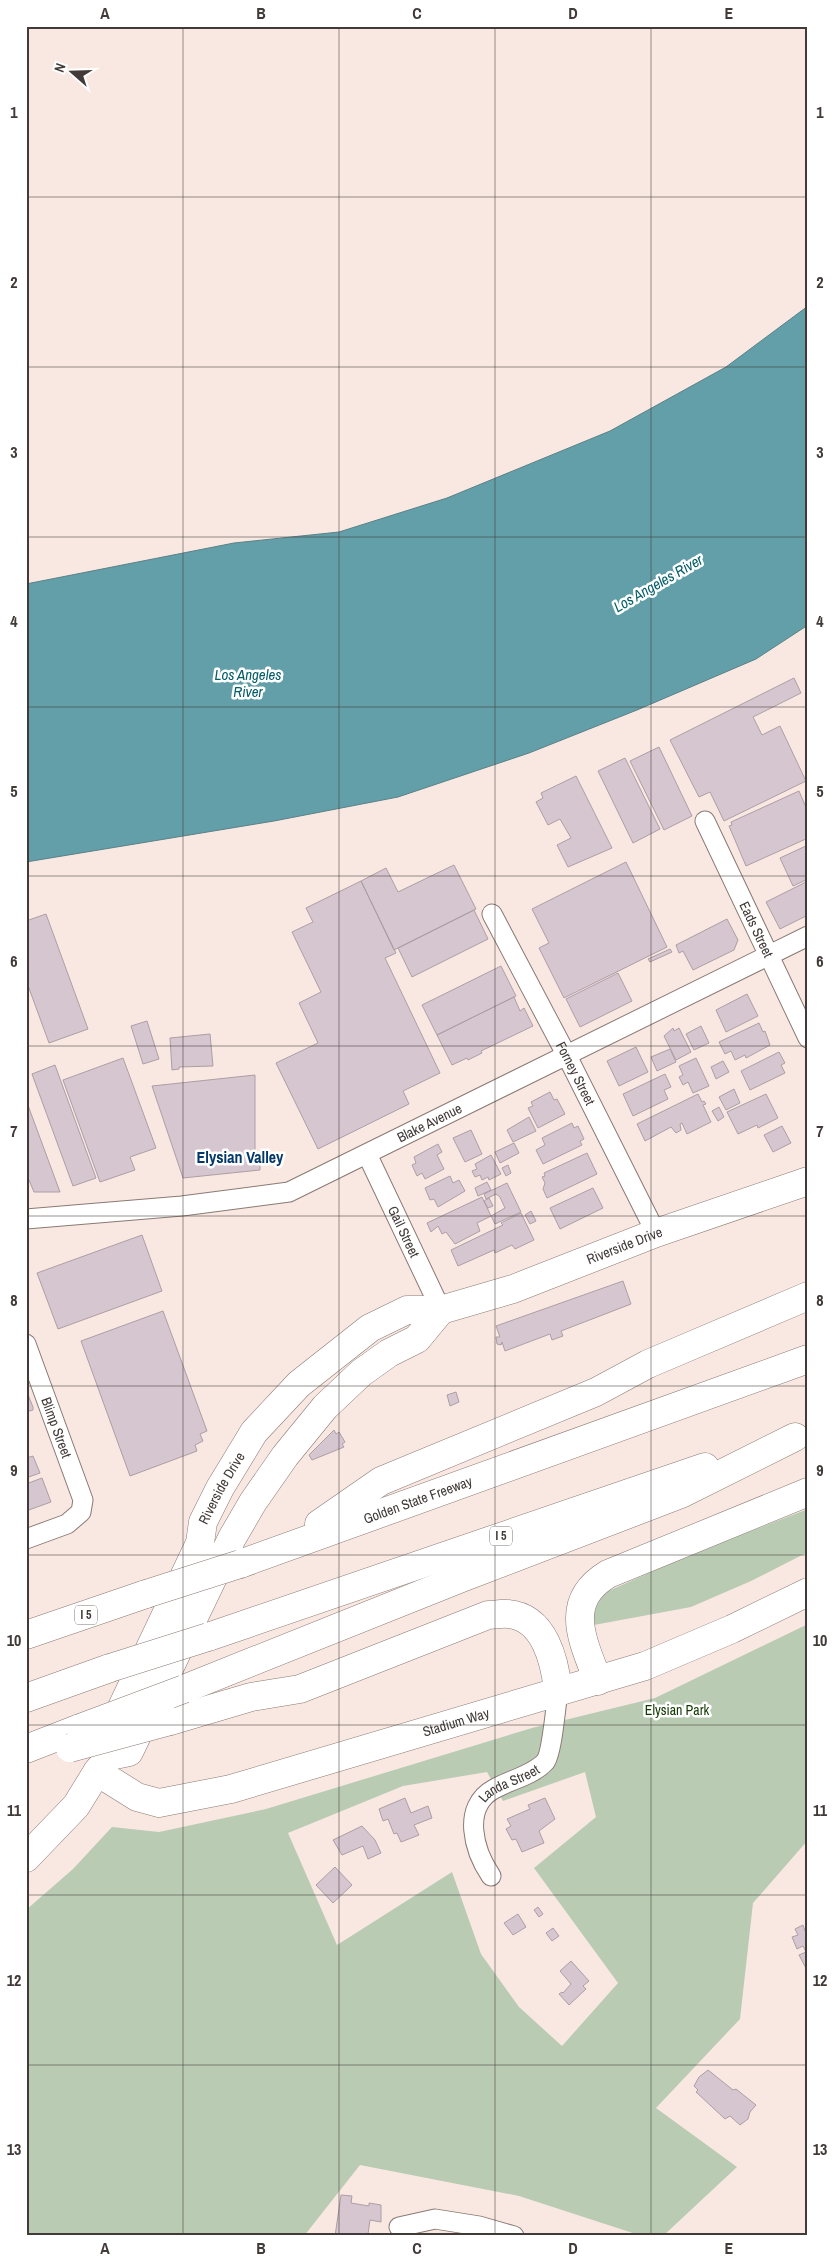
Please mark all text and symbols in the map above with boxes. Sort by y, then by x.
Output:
text: A [100,2,110,24]
text: B [256,2,266,24]
text: C [412,2,422,24]
text: D [568,2,578,24]
text: E [725,2,734,24]
north arrow [48,48,98,98]
text: N [50,61,70,75]
text: 1 [10,101,18,123]
text: 1 [816,101,824,123]
text: 2 [10,271,18,293]
text: 2 [816,271,824,293]
text: 3 [10,441,18,463]
text: 3 [816,441,824,463]
water label: Los Angeles River [610,549,707,617]
text: 4 [10,610,18,632]
text: 4 [816,610,824,632]
water label: Los Angeles River [215,664,281,702]
text: 5 [10,780,18,802]
text: 5 [816,780,824,802]
street label: Eads Street [735,898,777,960]
text: 6 [10,950,18,972]
text: 6 [816,950,824,972]
street label: Forney Street [552,1038,599,1108]
street label: Blake Avenue [394,1099,465,1146]
text: 7 [10,1120,18,1142]
text: 7 [816,1120,824,1142]
district label: Elysian Valley [197,1146,284,1168]
street label: Gail Street [384,1203,424,1260]
street label: Riverside Drive [584,1223,665,1268]
text: 8 [10,1289,18,1311]
text: 8 [816,1289,824,1311]
street label: Blimp Street [37,1395,76,1460]
street label: Riverside Drive [194,1449,249,1527]
text: 9 [10,1459,18,1481]
text: 9 [816,1459,824,1481]
street label: Golden State Freeway [361,1472,475,1528]
road number: I 5 [490,1526,512,1545]
road number: I 5 [75,1606,97,1624]
text: 10 [7,1629,21,1651]
text: 10 [813,1629,827,1651]
park label: Elysian Park [645,1701,709,1719]
street label: Stadium Way [421,1704,492,1741]
street label: Landa Street [474,1761,543,1806]
text: 11 [7,1799,22,1821]
text: 11 [813,1799,828,1821]
text: 12 [7,1969,21,1991]
text: 12 [813,1969,827,1991]
text: 13 [7,2138,21,2160]
text: 13 [813,2138,827,2160]
text: A [100,2237,110,2259]
text: B [256,2237,266,2259]
text: C [412,2237,422,2259]
text: D [568,2237,578,2259]
text: E [725,2237,734,2259]

